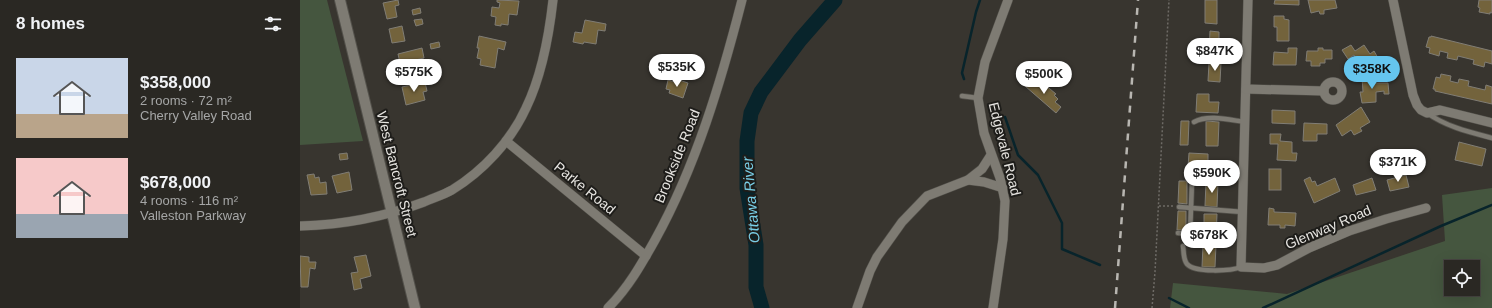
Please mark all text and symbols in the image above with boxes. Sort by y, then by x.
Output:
icon: filters [262,13,284,35]
text: 8 homes [16,14,85,33]
pin: $847K [1187,38,1243,72]
text: $847K [1196,43,1234,58]
pin: $535K [649,54,705,88]
pin: $358K [1344,56,1400,90]
pin: $575K [386,59,442,93]
text: $535K [658,59,696,74]
pin: $500K [1016,61,1072,95]
text: $358K [1353,61,1391,76]
text: $575K [395,64,433,79]
text: $500K [1025,66,1063,81]
text: $358,000 [140,73,211,92]
icon: home [48,74,96,122]
text: 2 rooms · 72 m² [140,93,232,108]
street label: Edgevale Road [986,101,1024,197]
street label: Brookside Road [651,107,703,205]
text: Cherry Valley Road [140,108,252,123]
street label: West Bancroft Street [374,110,420,239]
pin: $371K [1370,149,1426,183]
text: $371K [1379,154,1417,169]
water label: Ottawa River [738,155,763,244]
street label: Parke Road [551,159,619,217]
pin: $590K [1184,160,1240,194]
text: $590K [1193,165,1231,180]
text: $678,000 [140,173,211,192]
icon: home [48,174,96,222]
text: 4 rooms · 116 m² [140,193,238,208]
street label: Glenway Road [1283,202,1373,252]
text: Valleston Parkway [140,208,246,223]
pin: $678K [1181,222,1237,256]
text: $678K [1190,227,1228,242]
map controls [1444,260,1480,296]
button: locate [1444,260,1480,296]

